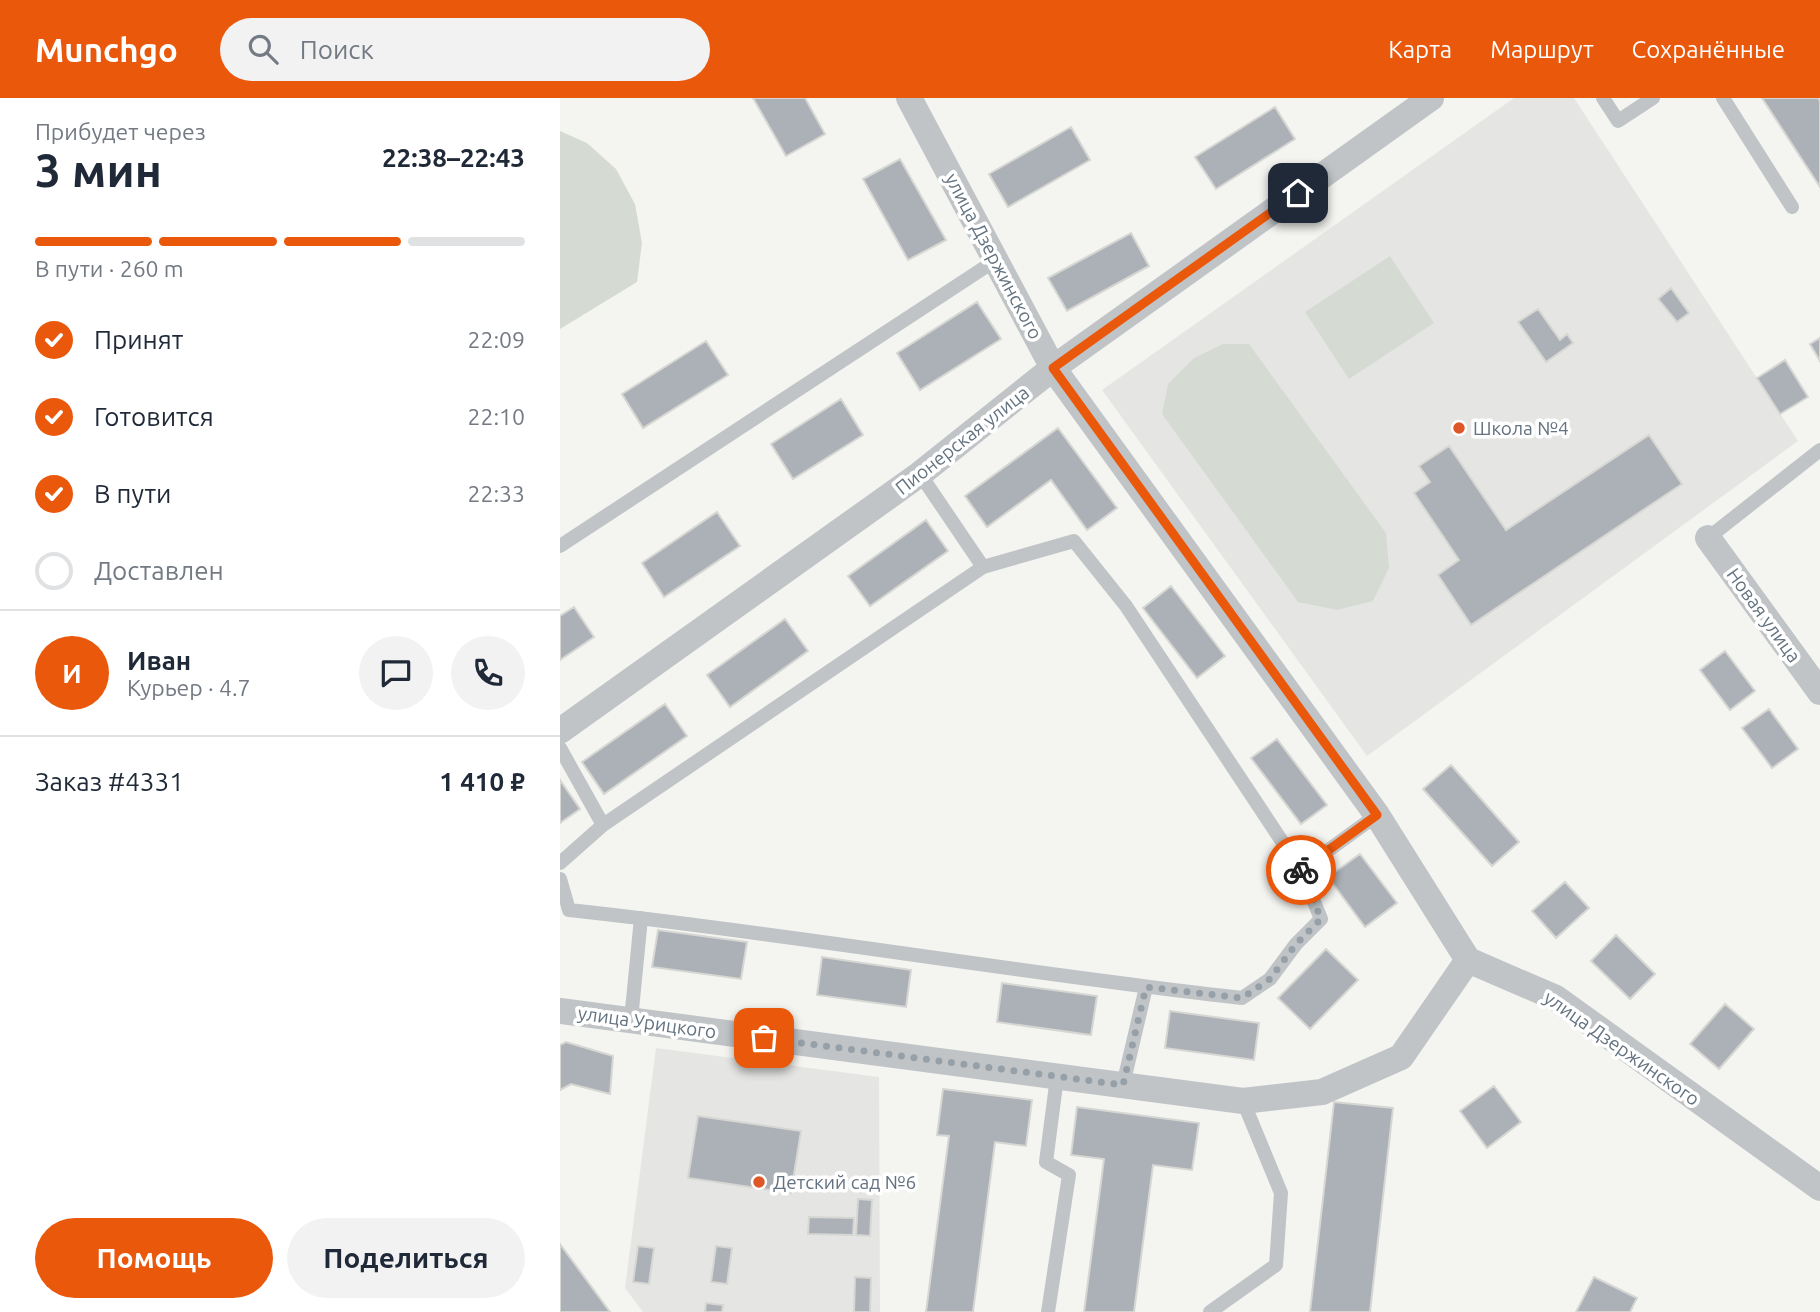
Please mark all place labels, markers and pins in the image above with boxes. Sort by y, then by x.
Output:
pin [1268,163,1328,223]
place label: Школа №4 [1473,417,1569,439]
marker: Школа №4 [1451,420,1467,436]
pin [734,1008,794,1068]
place label: Детский сад №6 [773,1171,916,1193]
marker: Детский сад №6 [751,1174,767,1190]

